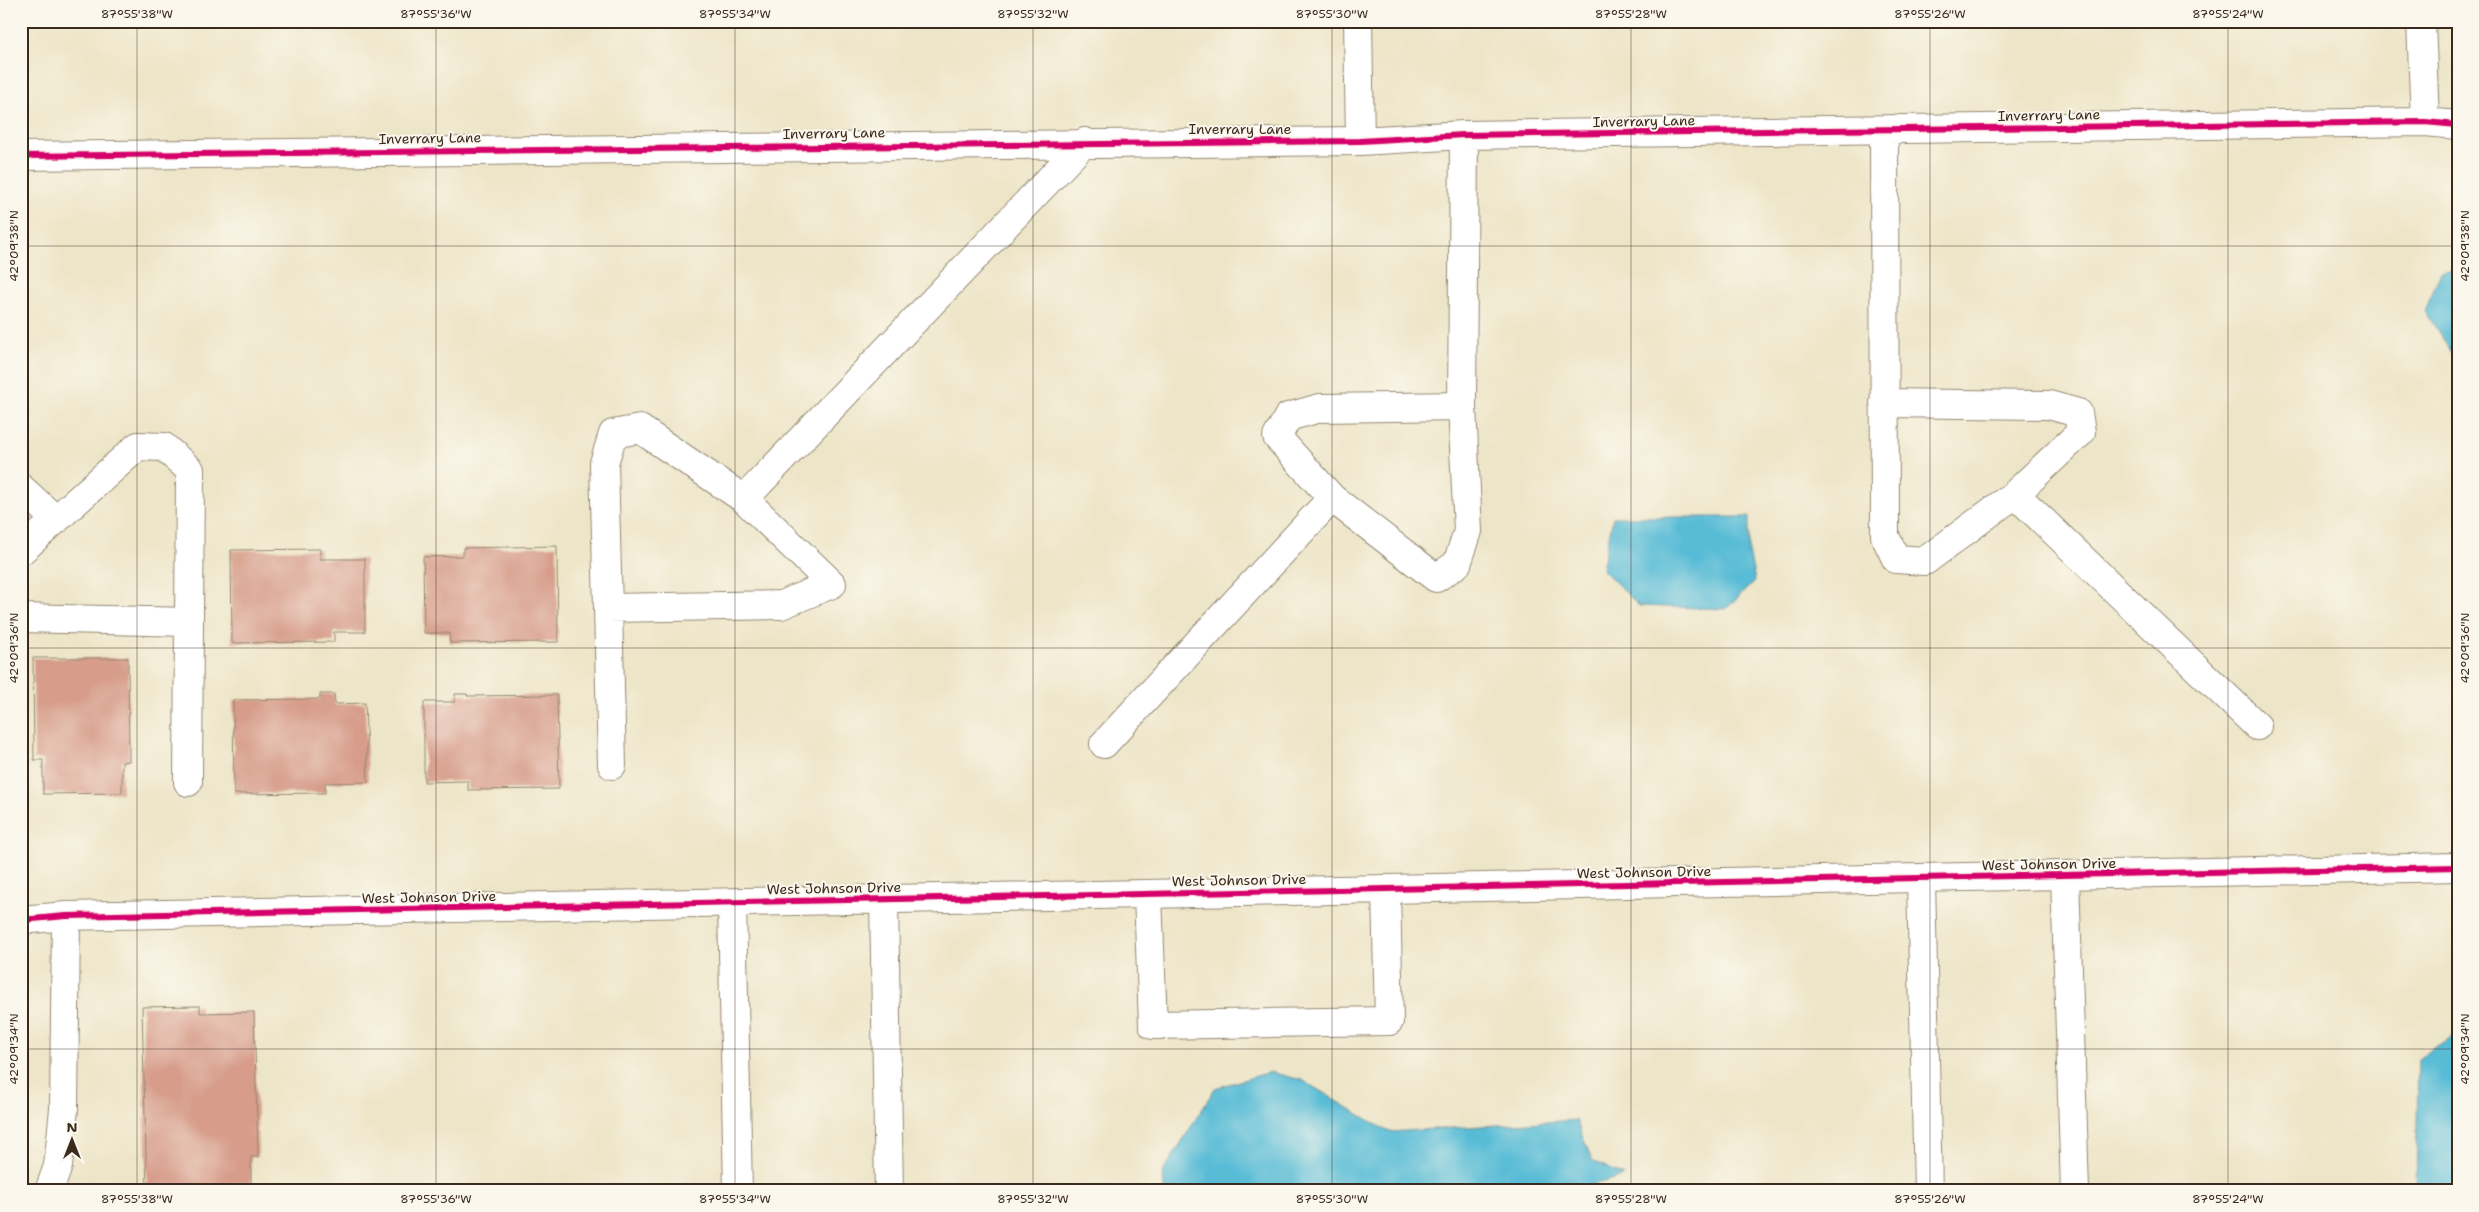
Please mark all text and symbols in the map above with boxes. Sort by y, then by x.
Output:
text: 87°55'38"W [101,6,173,22]
text: 87°55'36"W [400,6,472,22]
text: 87°55'34"W [699,6,771,22]
text: 87°55'32"W [997,6,1069,22]
text: 87°55'30"W [1296,6,1368,22]
text: 87°55'28"W [1595,6,1667,22]
text: 87°55'26"W [1894,6,1966,22]
text: 87°55'24"W [2192,6,2264,22]
street label: Inverrary Lane [1997,105,2101,125]
street label: Inverrary Lane [1592,111,1696,131]
street label: Inverrary Lane [1189,120,1291,138]
street label: Inverrary Lane [782,123,886,143]
street label: Inverrary Lane [378,128,482,148]
text: 42°09'38"N [6,210,22,282]
text: 42°09'38"N [2457,210,2473,282]
text: 42°09'36"N [6,612,22,684]
text: 42°09'36"N [2457,612,2473,684]
street label: West Johnson Drive [1981,854,2117,874]
street label: West Johnson Drive [1576,862,1712,882]
street label: West Johnson Drive [1171,870,1307,890]
street label: West Johnson Drive [766,878,902,898]
street label: West Johnson Drive [361,887,497,907]
text: 42°09'34"N [6,1013,22,1085]
text: 42°09'34"N [2457,1013,2473,1085]
north arrow [48,1114,98,1164]
text: N [66,1118,78,1136]
text: 87°55'38"W [101,1191,173,1207]
text: 87°55'36"W [400,1191,472,1207]
text: 87°55'34"W [699,1191,771,1207]
text: 87°55'32"W [997,1191,1069,1207]
text: 87°55'30"W [1296,1191,1368,1207]
text: 87°55'28"W [1595,1191,1667,1207]
text: 87°55'26"W [1894,1191,1966,1207]
text: 87°55'24"W [2192,1191,2264,1207]

